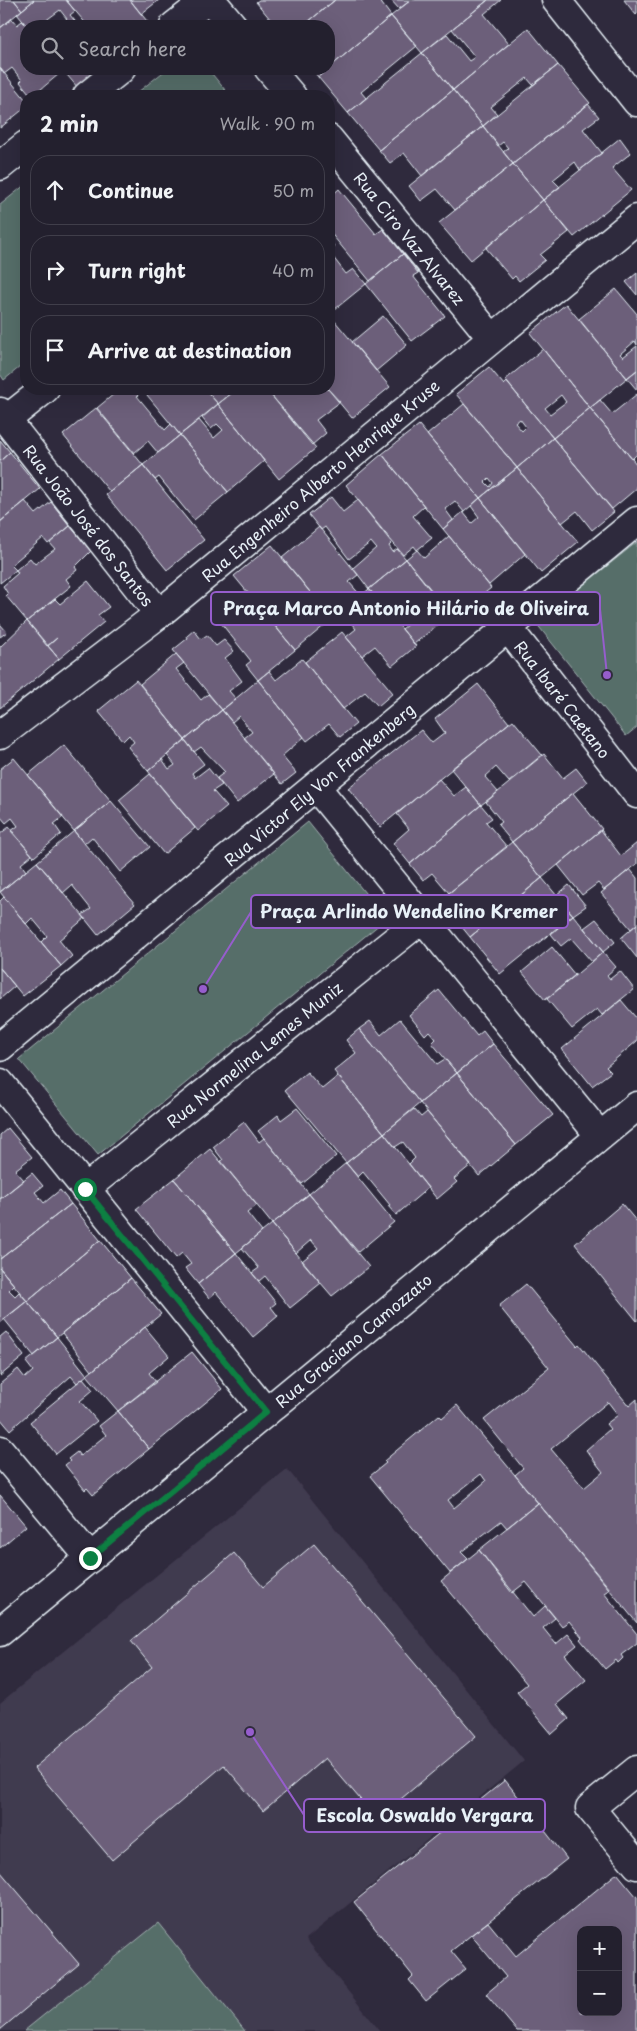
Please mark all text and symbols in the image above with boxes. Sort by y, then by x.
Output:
search box [20,20,335,75]
icon: search [38,34,66,62]
text: Search here [78,34,187,62]
text: 2 min [40,107,99,139]
text: Walk · 90 m [220,111,315,135]
street label: Rua Ciro Vaz Alvarez [349,166,471,310]
icon: ahead [41,176,69,204]
text: Continue [88,176,174,204]
text: 50 m [273,178,314,202]
icon: right [41,256,69,284]
text: Turn right [88,256,186,284]
text: 40 m [272,258,314,282]
icon: arrive [41,336,69,364]
text: Arrive at destination [88,336,292,364]
street label: Rua Engenheiro Alberto Henrique Kruse [196,373,444,587]
street label: Rua João José dos Santos [18,439,160,611]
callout: Praça Marco Antonio Hilário de Oliveira [211,592,600,625]
text: Praça Marco Antonio Hilário de Oliveira [223,594,589,621]
street label: Rua Ibaré Caetano [509,635,617,763]
street label: Rua Victor Ely Von Frankenberg [218,697,420,871]
callout: Praça Arlindo Wendelino Kremer [251,895,568,928]
text: Praça Arlindo Wendelino Kremer [260,897,559,924]
street label: Rua Normelina Lemes Muniz [161,975,347,1133]
route start [74,1178,97,1201]
street label: Rua Graciano Camozzato [270,1267,436,1413]
route end [79,1547,102,1570]
callout: Escola Oswaldo Vergara [304,1799,545,1832]
text: Escola Oswaldo Vergara [317,1801,534,1828]
map controls [577,1926,622,2016]
button: + [577,1926,622,1971]
button: − [577,1971,622,2016]

